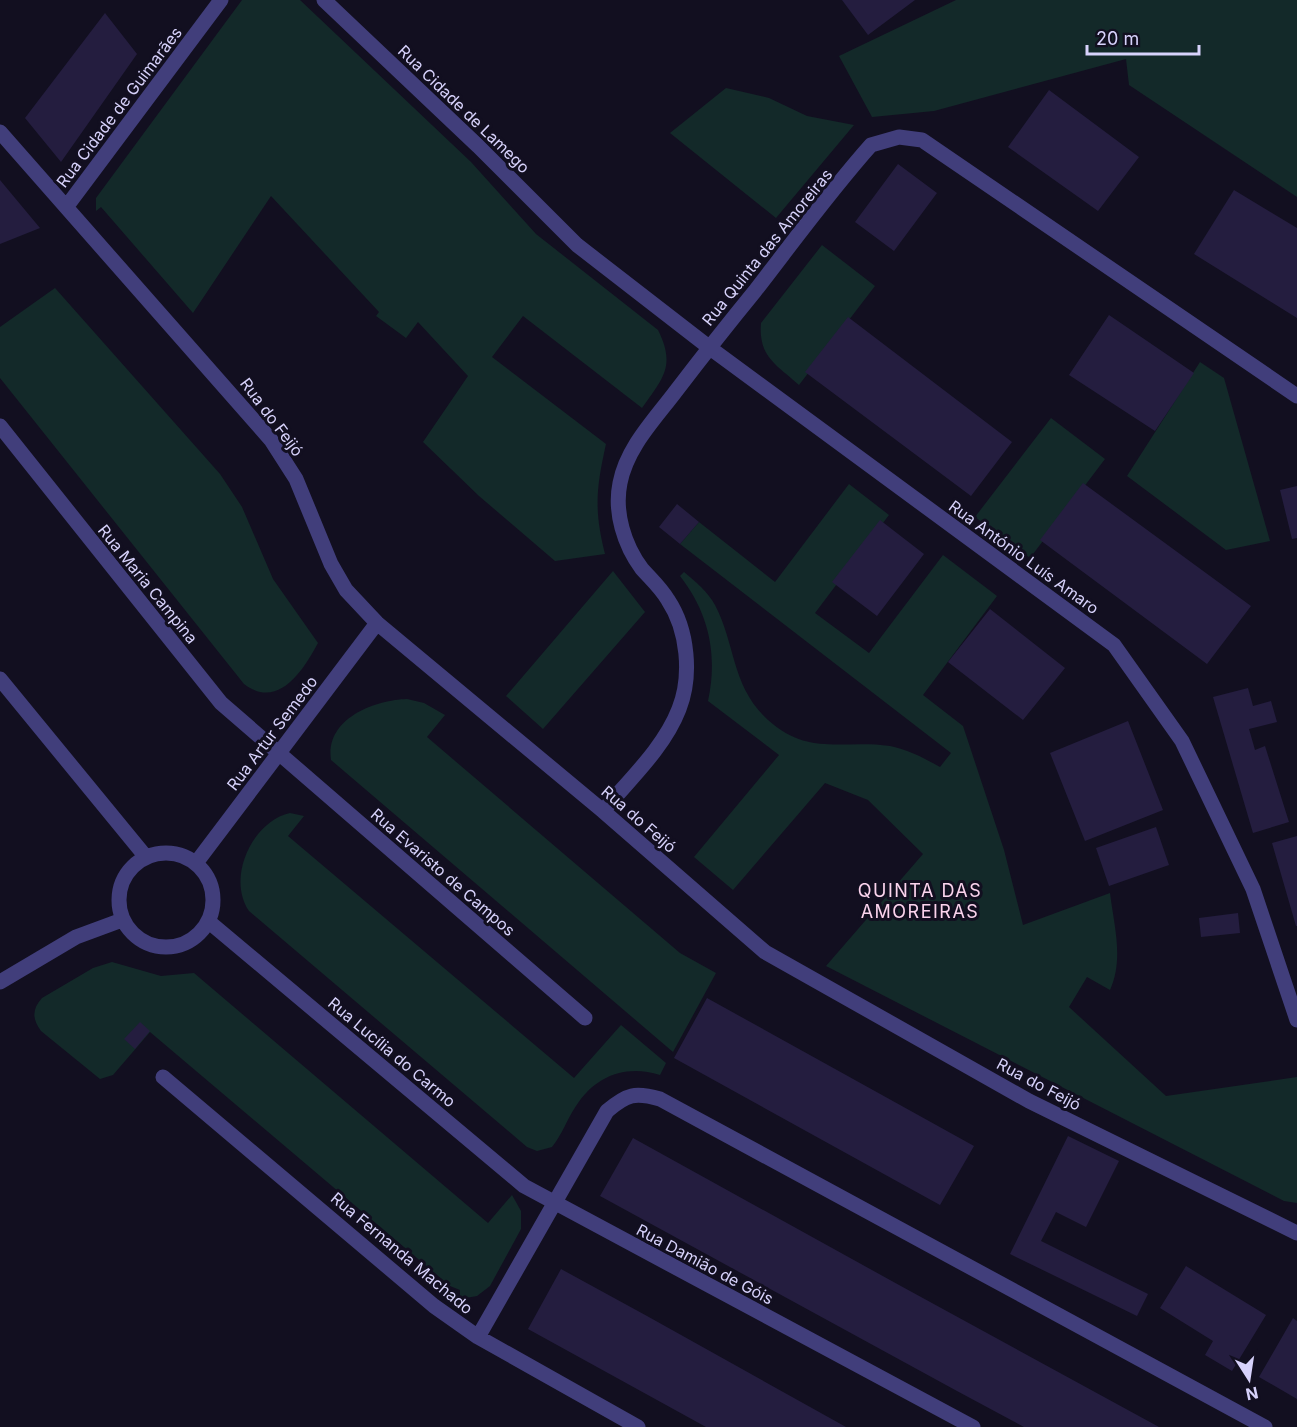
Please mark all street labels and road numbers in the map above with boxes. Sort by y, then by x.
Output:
street label: Rua Cidade de Guimarães [52,23,186,191]
street label: Rua Cidade de Lamego [394,41,534,177]
street label: Rua Quinta das Amoreiras [698,165,836,329]
street label: Rua do Feijó [236,374,308,460]
street label: Rua António Luís Amaro [945,496,1103,618]
street label: Rua Maria Campina [94,521,202,647]
street label: Rua Artur Semedo [222,672,322,794]
street label: Rua do Feijó [597,781,681,857]
street label: Rua Evaristo de Campos [367,804,519,940]
street label: Rua Lucília do Carmo [324,993,460,1111]
street label: Rua do Feijó [993,1053,1085,1115]
street label: Rua Fernanda Machado [327,1188,477,1318]
street label: Rua Damião de Góis [633,1219,777,1309]

